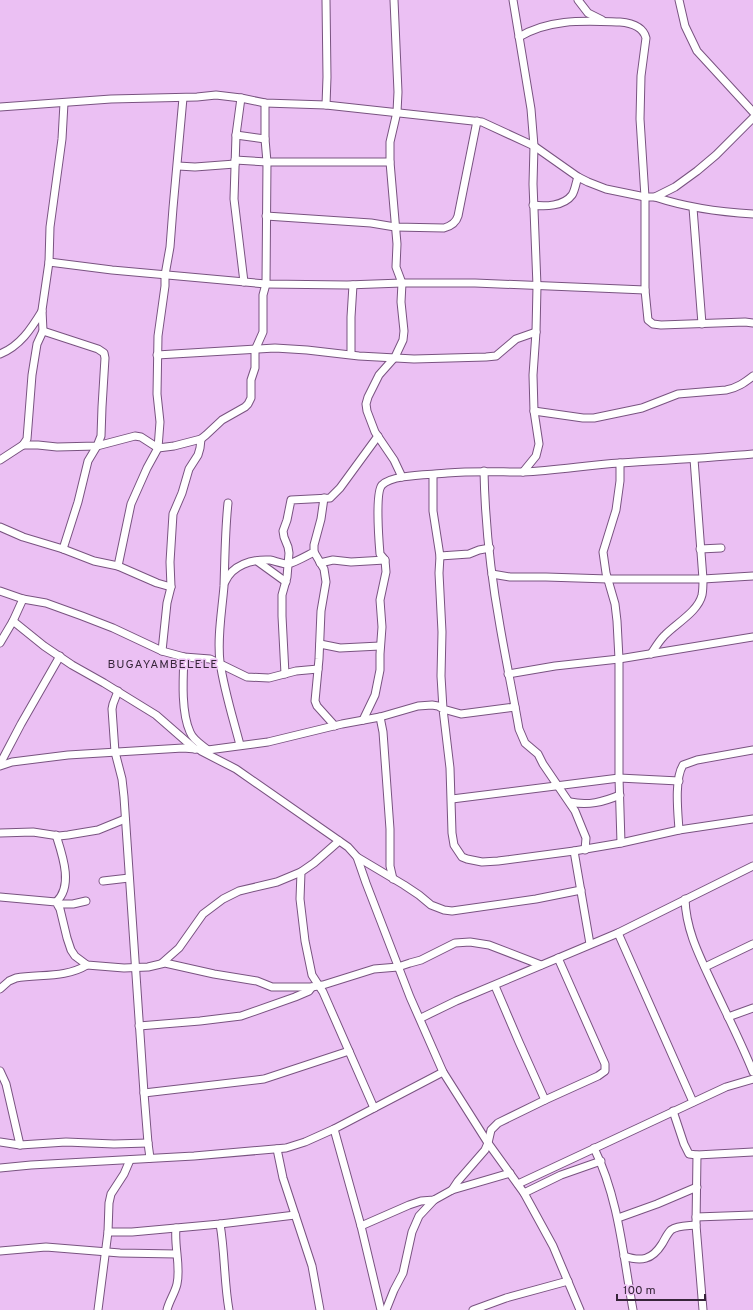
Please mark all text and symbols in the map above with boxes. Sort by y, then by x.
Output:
district label: BUGAYAMBELELE [108,657,218,673]
scale bar [617,1276,705,1302]
text: 100 m [623,1283,656,1299]

